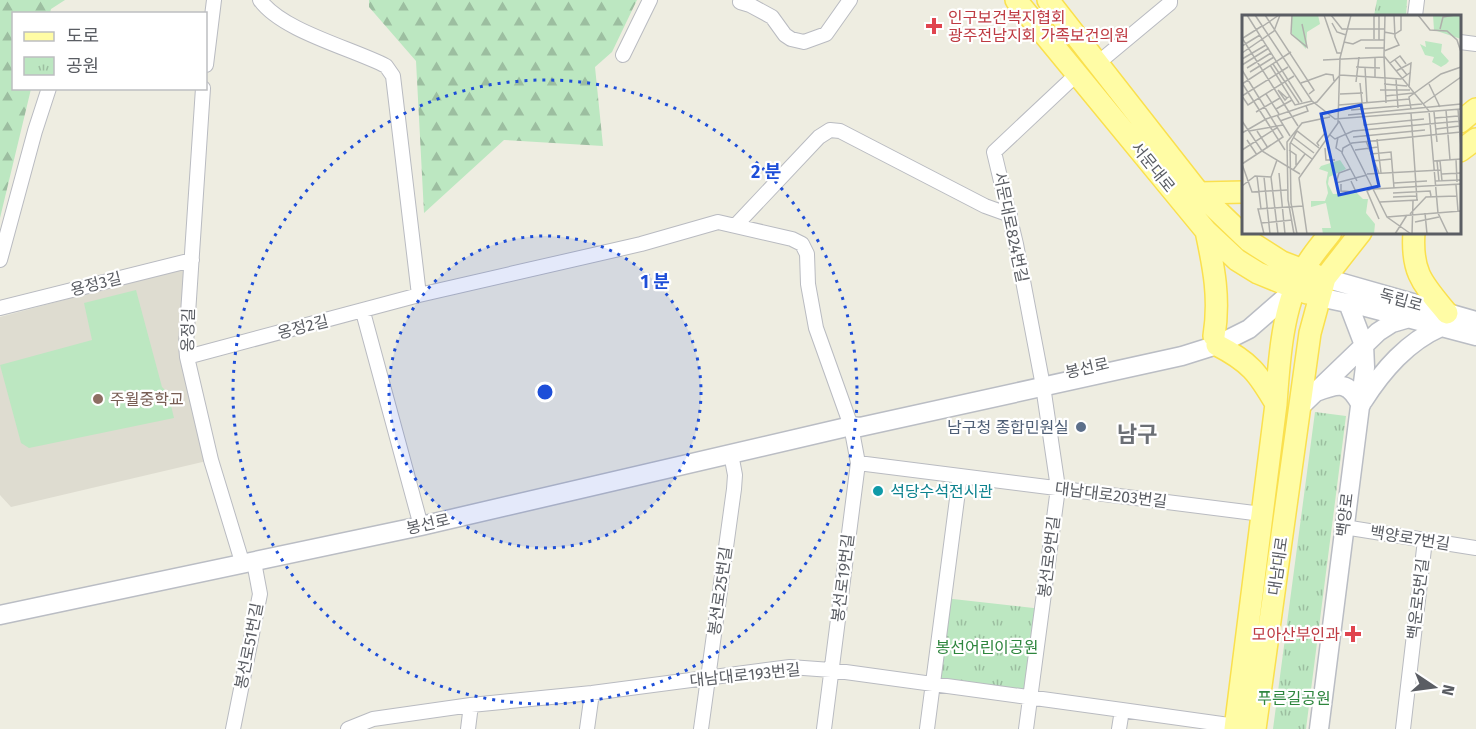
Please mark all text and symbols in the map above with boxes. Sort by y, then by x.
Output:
place label: 인구보건복지협회 광주전남지회 가족보건의원 [948,8,1129,45]
legend [12,12,207,90]
inset map [1242,15,1461,234]
marker: 인구보건복지협회 광주전남지회 가족보건의원 [925,17,943,35]
text: 도로 [66,25,99,47]
text: 공원 [66,55,99,77]
street label: 서문대로 [1127,138,1179,196]
text: 2 분 [751,161,782,183]
street label: 서문대로824번길 [990,170,1032,284]
street label: 용정3길 [68,268,124,300]
text: 1 분 [640,271,670,293]
street label: 독립로 [1377,285,1425,315]
street label: 옹정길 [178,308,198,352]
street label: 옹정2길 [275,311,331,343]
street label: 봉선로 [1063,354,1111,382]
centre of rings [535,382,555,402]
place label: 주월중학교 [110,390,184,409]
marker: 주월중학교 [91,392,105,406]
place label: 남구청 종합민원실 [947,418,1069,437]
marker: 남구청 종합민원실 [1074,420,1088,434]
district label: 남구 [1117,421,1157,448]
street label: 대남대로203번길 [1054,479,1168,511]
place label: 석당수석전시관 [890,482,993,501]
marker: 석당수석전시관 [871,484,885,498]
street label: 백양로 [1333,492,1357,538]
street label: 봉선로 [404,510,452,538]
street label: 봉선로9번길 [1035,515,1063,599]
street label: 백양로7번길 [1369,522,1451,554]
street label: 봉선로19번길 [828,533,858,623]
street label: 대남대로 [1264,535,1292,596]
street label: 봉선로25번길 [704,545,736,637]
street label: 백운로5번길 [1404,557,1432,641]
street label: 봉선로51번길 [231,601,267,691]
place label: 모아산부인과 [1252,625,1340,644]
marker: 모아산부인과 [1344,625,1362,643]
park label: 봉선어린이공원 [935,638,1039,657]
north arrow [1404,657,1464,717]
street label: 대남대로193번길 [689,660,801,690]
text: N [1438,683,1459,698]
park label: 푸른길공원 [1257,689,1331,708]

